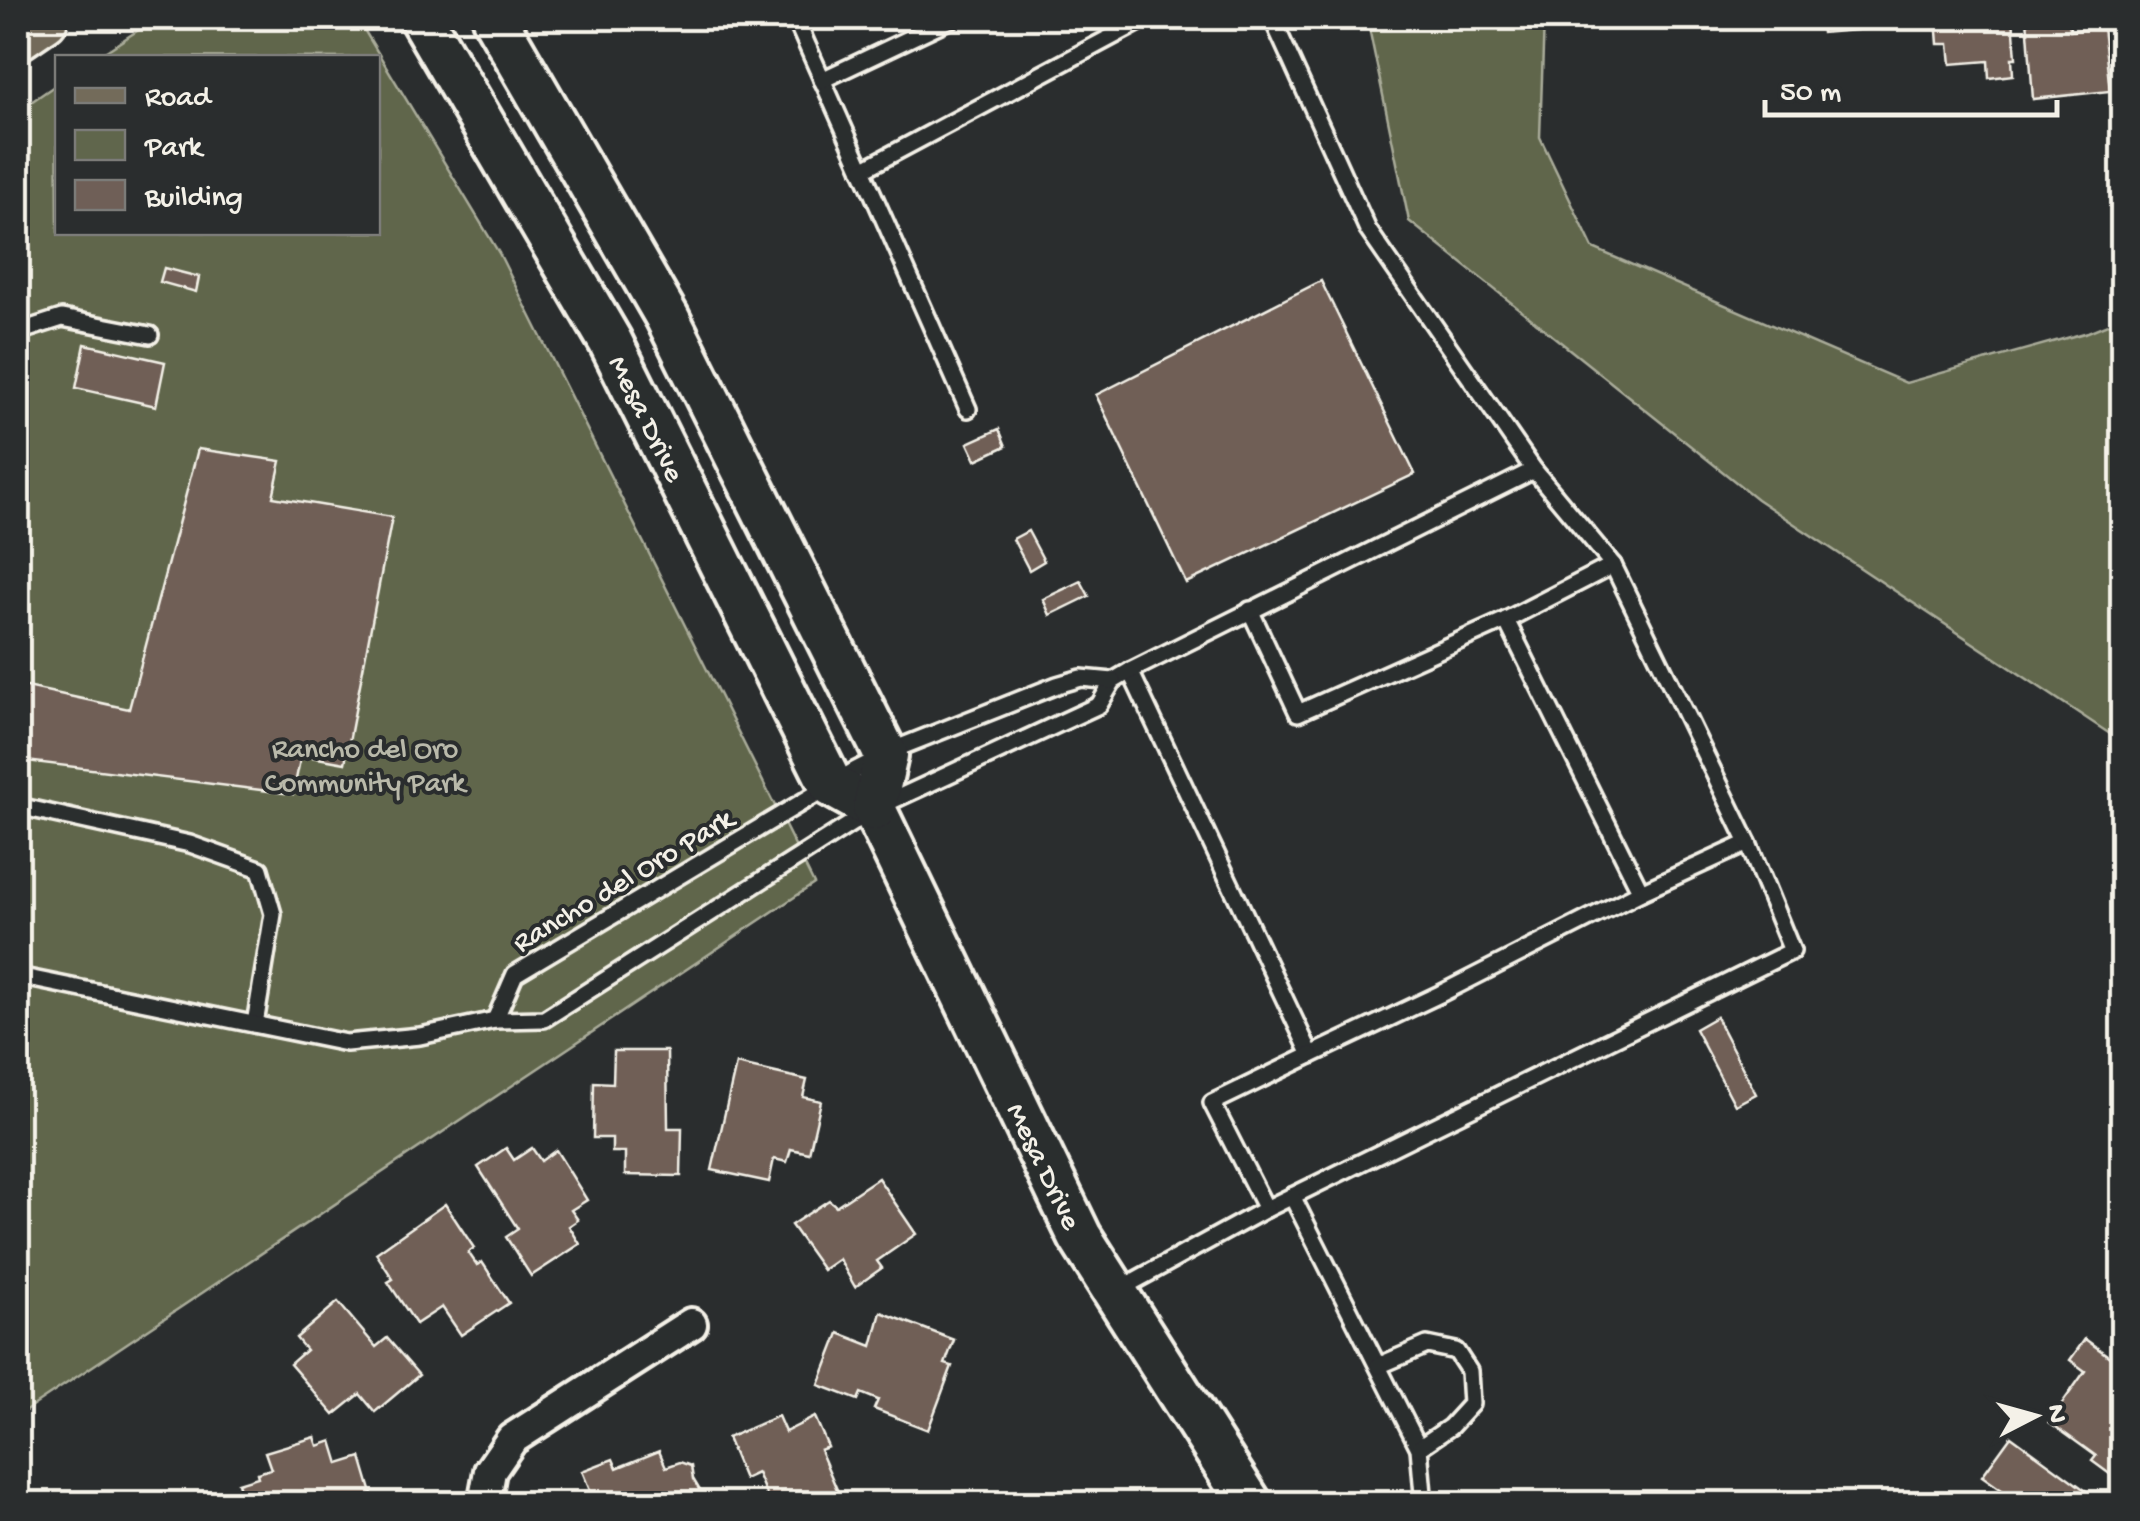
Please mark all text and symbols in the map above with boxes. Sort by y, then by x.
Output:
legend [55,55,380,235]
scale bar [1765,55,2058,117]
text: 50 m [1780,77,1841,112]
text: Road [145,82,213,117]
text: Park [144,132,205,167]
text: Building [144,182,243,217]
street label: Mesa Drive [598,351,691,489]
park label: Rancho del Oro Community Park [265,734,468,803]
street label: Rancho del Oro Park [508,802,743,962]
street label: Mesa Drive [996,1098,1087,1237]
north arrow [1985,1366,2085,1466]
text: N [2038,1403,2073,1425]

